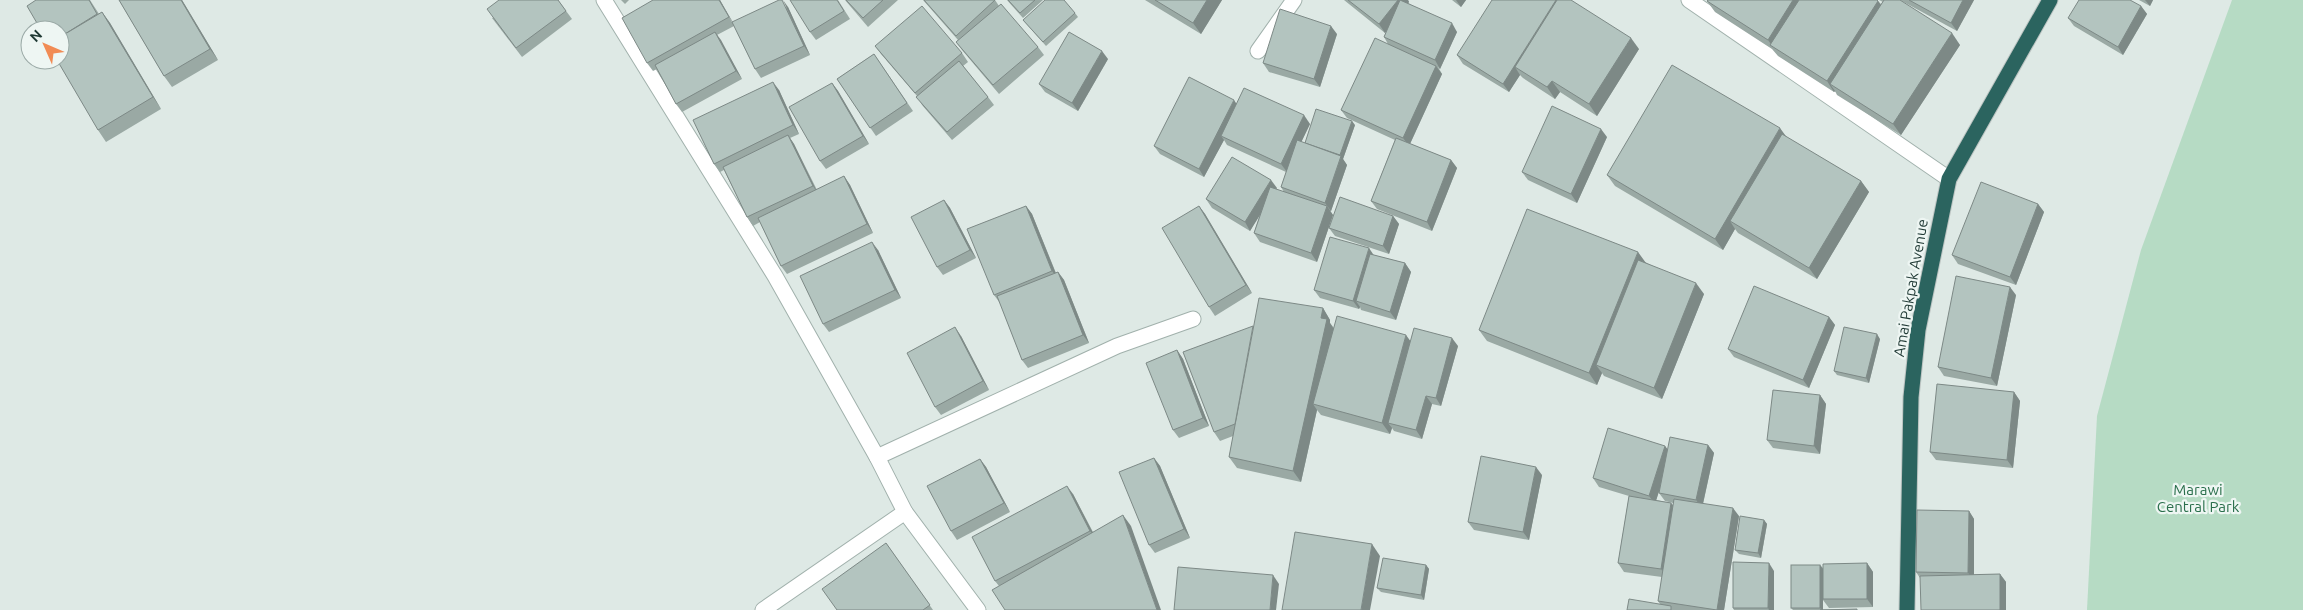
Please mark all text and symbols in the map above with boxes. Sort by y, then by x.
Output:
north arrow [20,20,70,70]
text: N [26,26,45,45]
street label: Amai Pakpak Avenue [1890,218,1931,358]
park label: Marawi Central Park [2157,481,2240,515]

